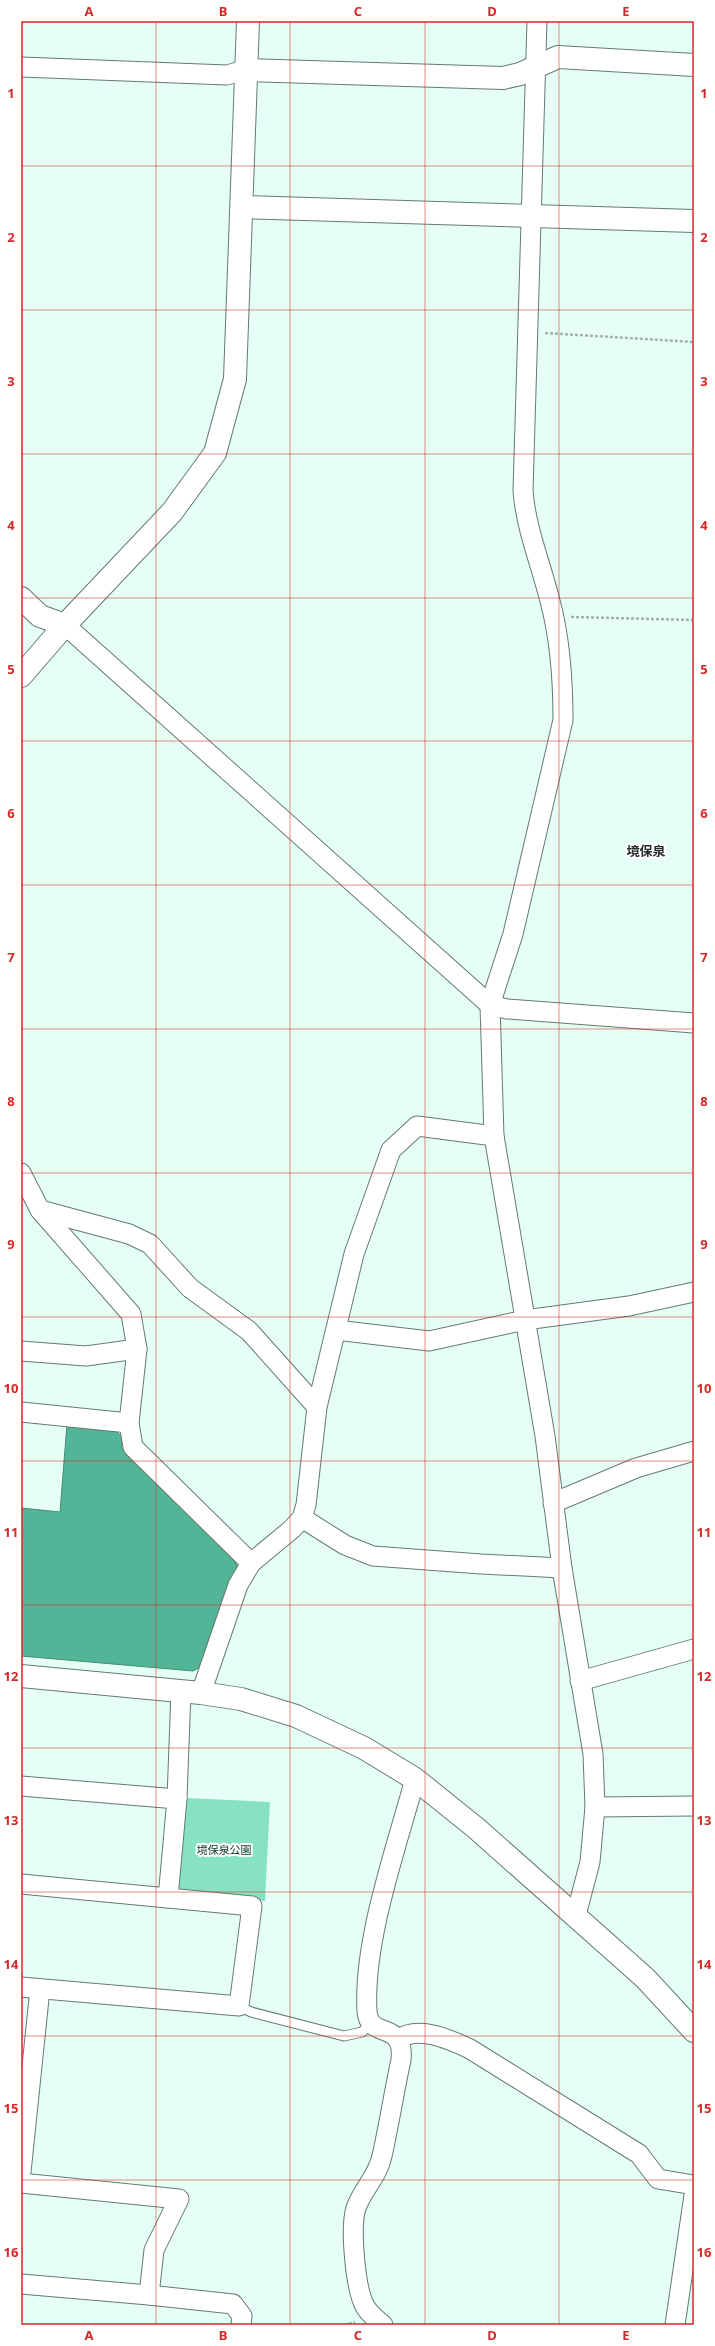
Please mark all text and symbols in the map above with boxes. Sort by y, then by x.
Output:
text: A [85,2,94,20]
text: B [219,2,227,20]
text: C [354,2,362,20]
text: D [487,2,497,20]
text: E [622,2,630,20]
text: 1 [7,84,15,102]
text: 1 [700,84,708,102]
text: 2 [7,228,15,246]
text: 2 [700,228,708,246]
text: 3 [7,372,15,390]
text: 3 [700,372,708,390]
text: 4 [7,516,15,534]
text: 4 [700,516,708,534]
text: 5 [7,660,15,678]
text: 5 [700,660,708,678]
text: 6 [7,804,15,822]
text: 6 [700,804,708,822]
district label: 境保泉 [626,842,666,860]
text: 7 [7,948,15,966]
text: 7 [700,948,708,966]
text: 8 [7,1092,15,1110]
text: 8 [700,1092,708,1110]
text: 9 [7,1235,15,1253]
text: 9 [700,1235,708,1253]
text: 10 [4,1379,18,1397]
text: 10 [697,1379,711,1397]
text: 11 [4,1523,18,1541]
text: 11 [697,1523,711,1541]
text: 12 [4,1667,18,1685]
text: 12 [697,1667,711,1685]
text: 13 [4,1811,18,1829]
text: 13 [697,1811,711,1829]
park label: 境保泉公園 [197,1842,252,1857]
text: 14 [4,1955,19,1973]
text: 14 [697,1955,712,1973]
text: 15 [4,2099,18,2117]
text: 15 [697,2099,711,2117]
text: 16 [4,2243,18,2261]
text: 16 [697,2243,711,2261]
text: A [85,2326,94,2344]
text: B [219,2326,227,2344]
text: C [354,2326,362,2344]
text: D [487,2326,497,2344]
text: E [622,2326,630,2344]

